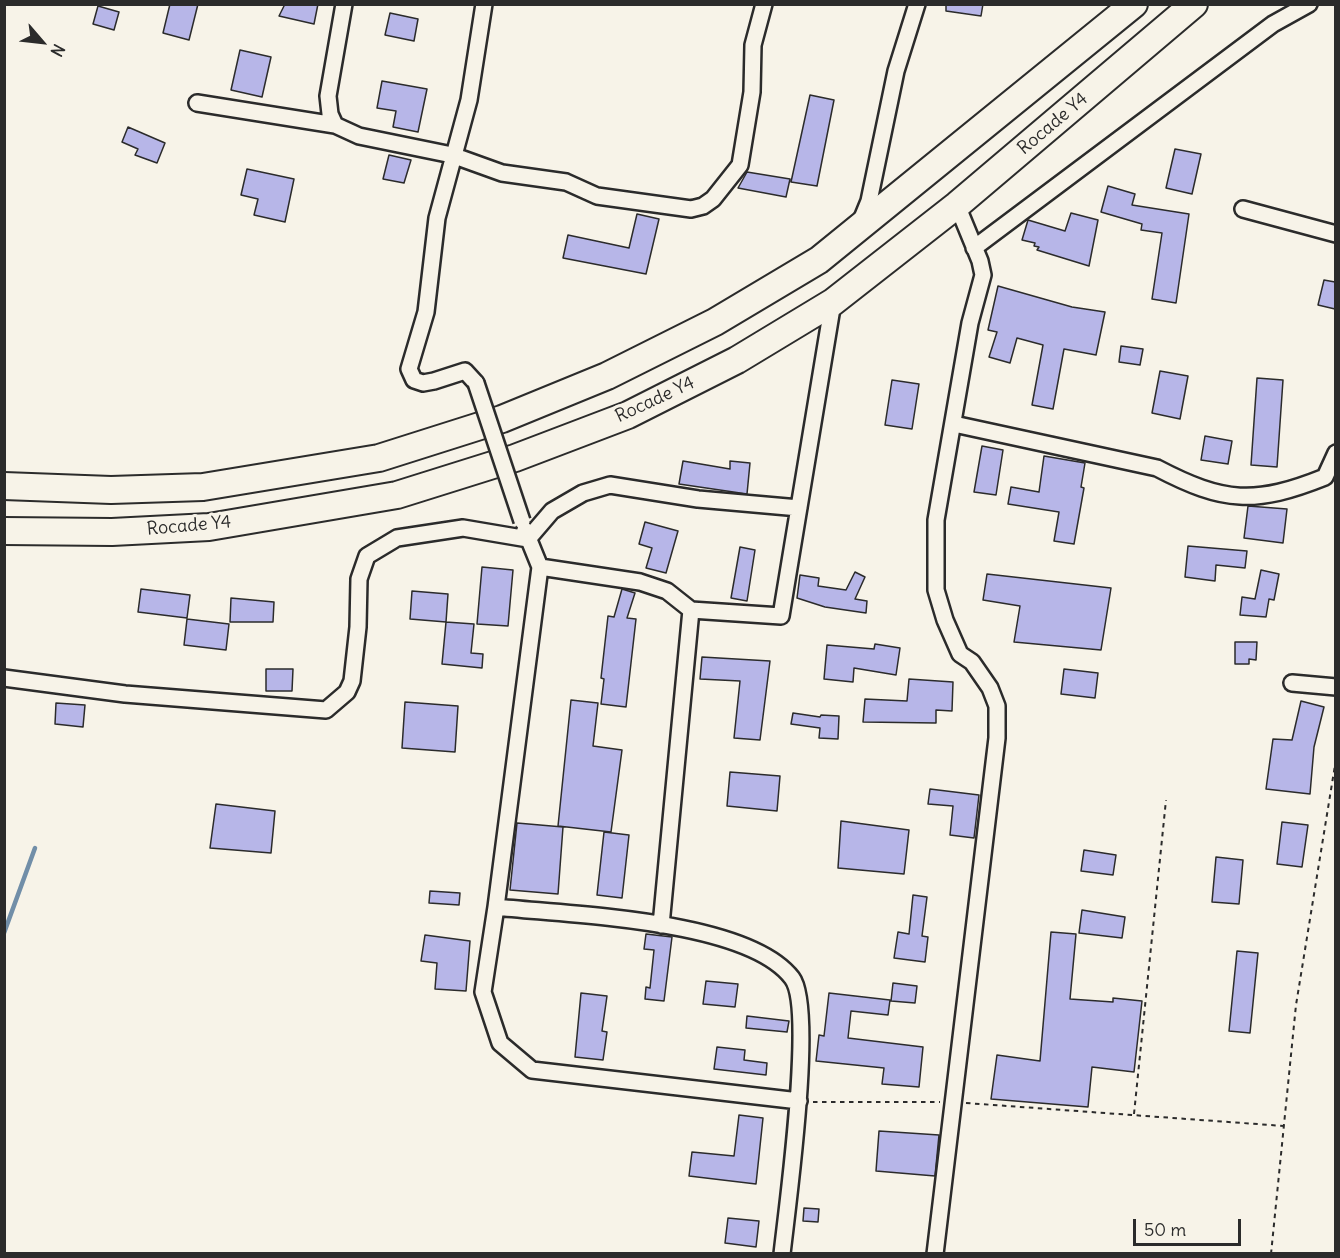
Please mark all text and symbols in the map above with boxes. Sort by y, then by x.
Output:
north arrow [12,12,72,72]
text: N [46,41,69,60]
street label: Rocade Y4 [1014,88,1092,160]
street label: Rocade Y4 [612,372,698,428]
street label: Rocade Y4 [146,512,232,540]
scale bar [1136,1207,1244,1245]
text: 50 m [1144,1218,1186,1241]

